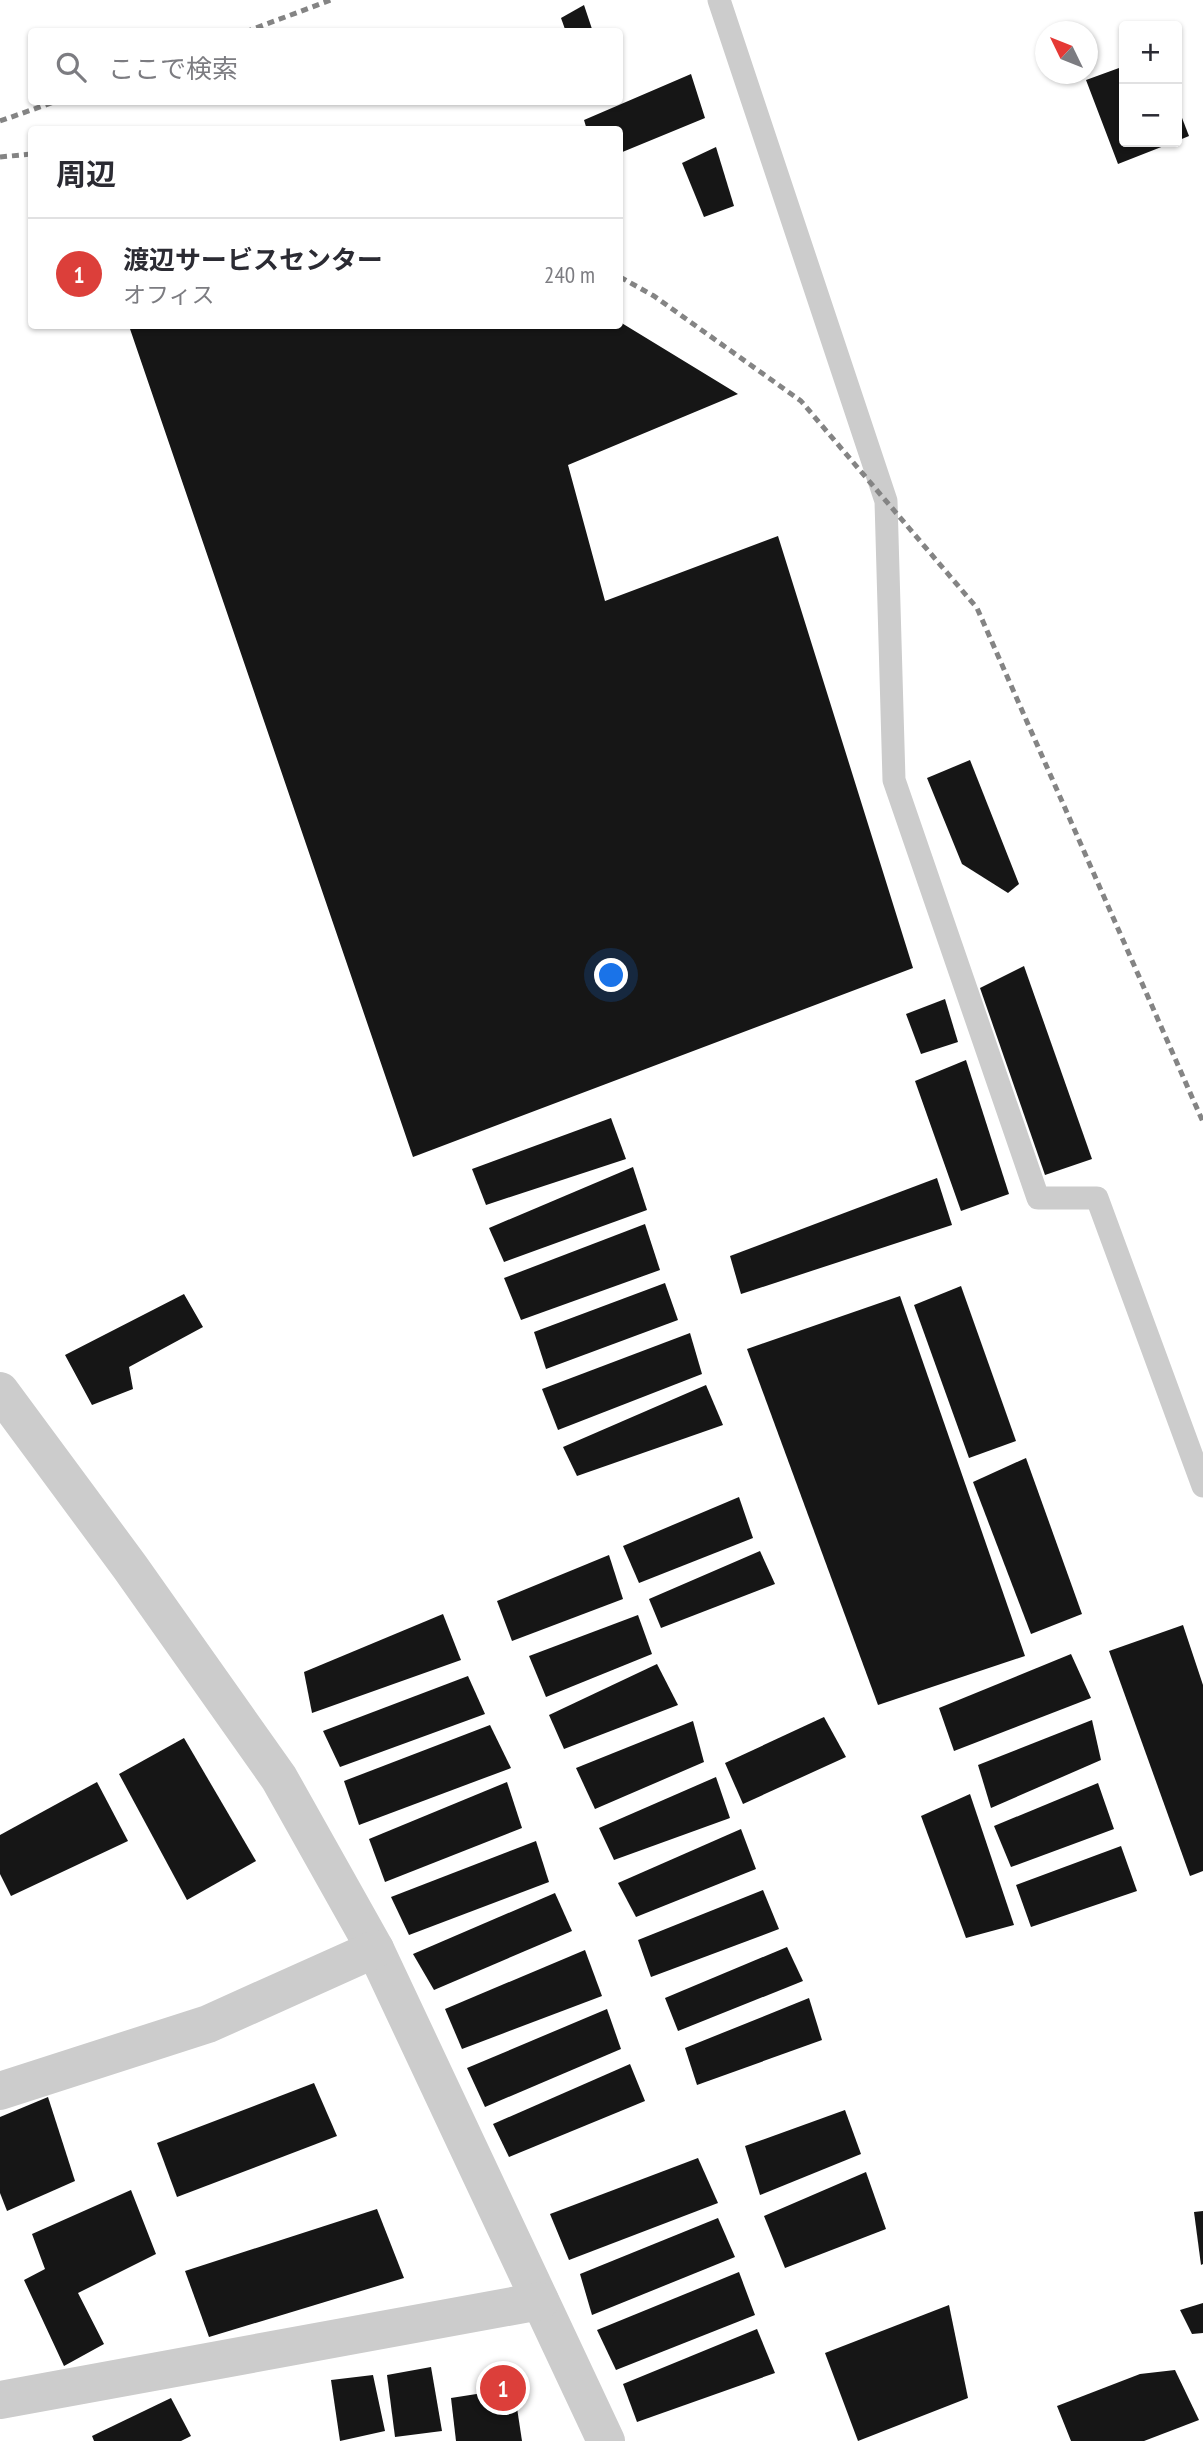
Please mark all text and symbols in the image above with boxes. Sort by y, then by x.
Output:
north arrow [1035,21,1098,84]
map controls [1119,21,1182,147]
button: + [1119,21,1182,84]
search box [28,28,623,105]
icon: search [52,48,90,86]
text: ここで検索 [108,52,238,85]
button: − [1119,84,1182,147]
text: 周辺 [56,154,116,193]
text: 渡辺サービスセンター [123,243,383,276]
text: 1 [74,260,85,289]
text: 240 m [544,260,595,289]
text: オフィス [123,280,215,309]
your location [594,958,628,992]
pin: 1 [480,2362,526,2414]

